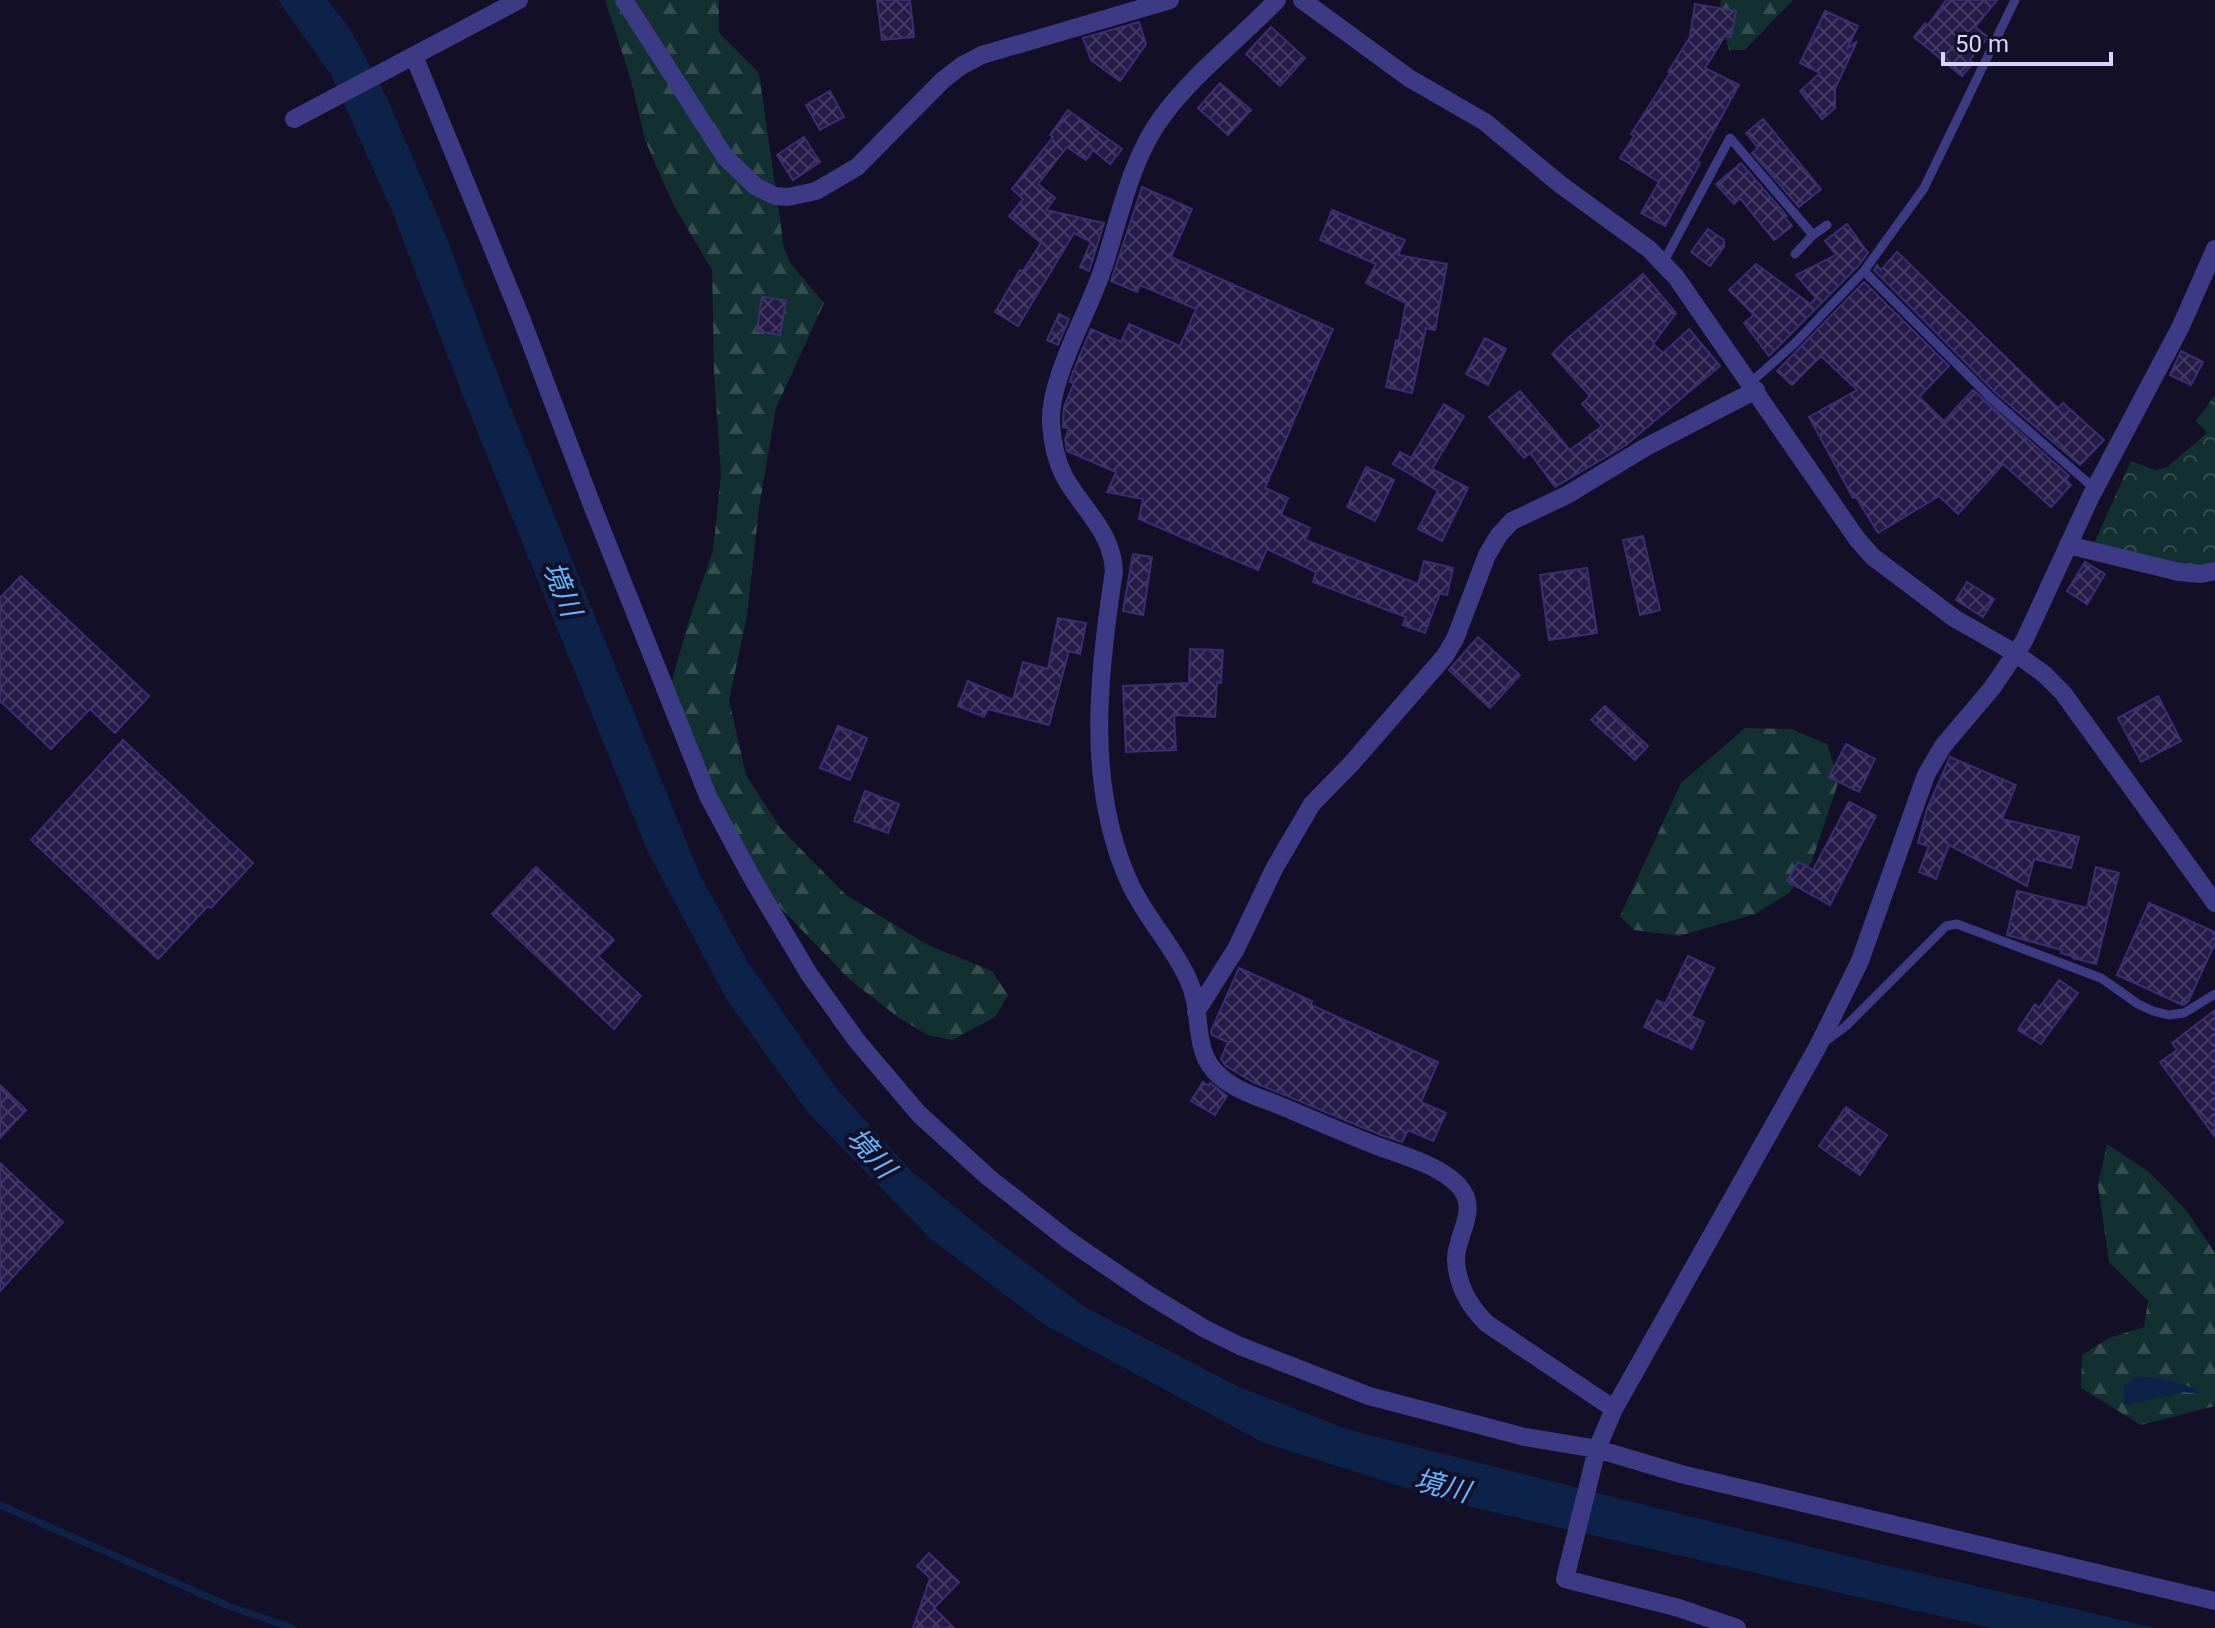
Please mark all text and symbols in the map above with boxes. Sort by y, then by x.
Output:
scale bar [1943,16,2111,66]
text: 50 m [1955,30,2009,58]
water label: 境川 [536,557,589,624]
water label: 境川 [840,1121,904,1187]
water label: 境川 [1411,1463,1476,1510]

